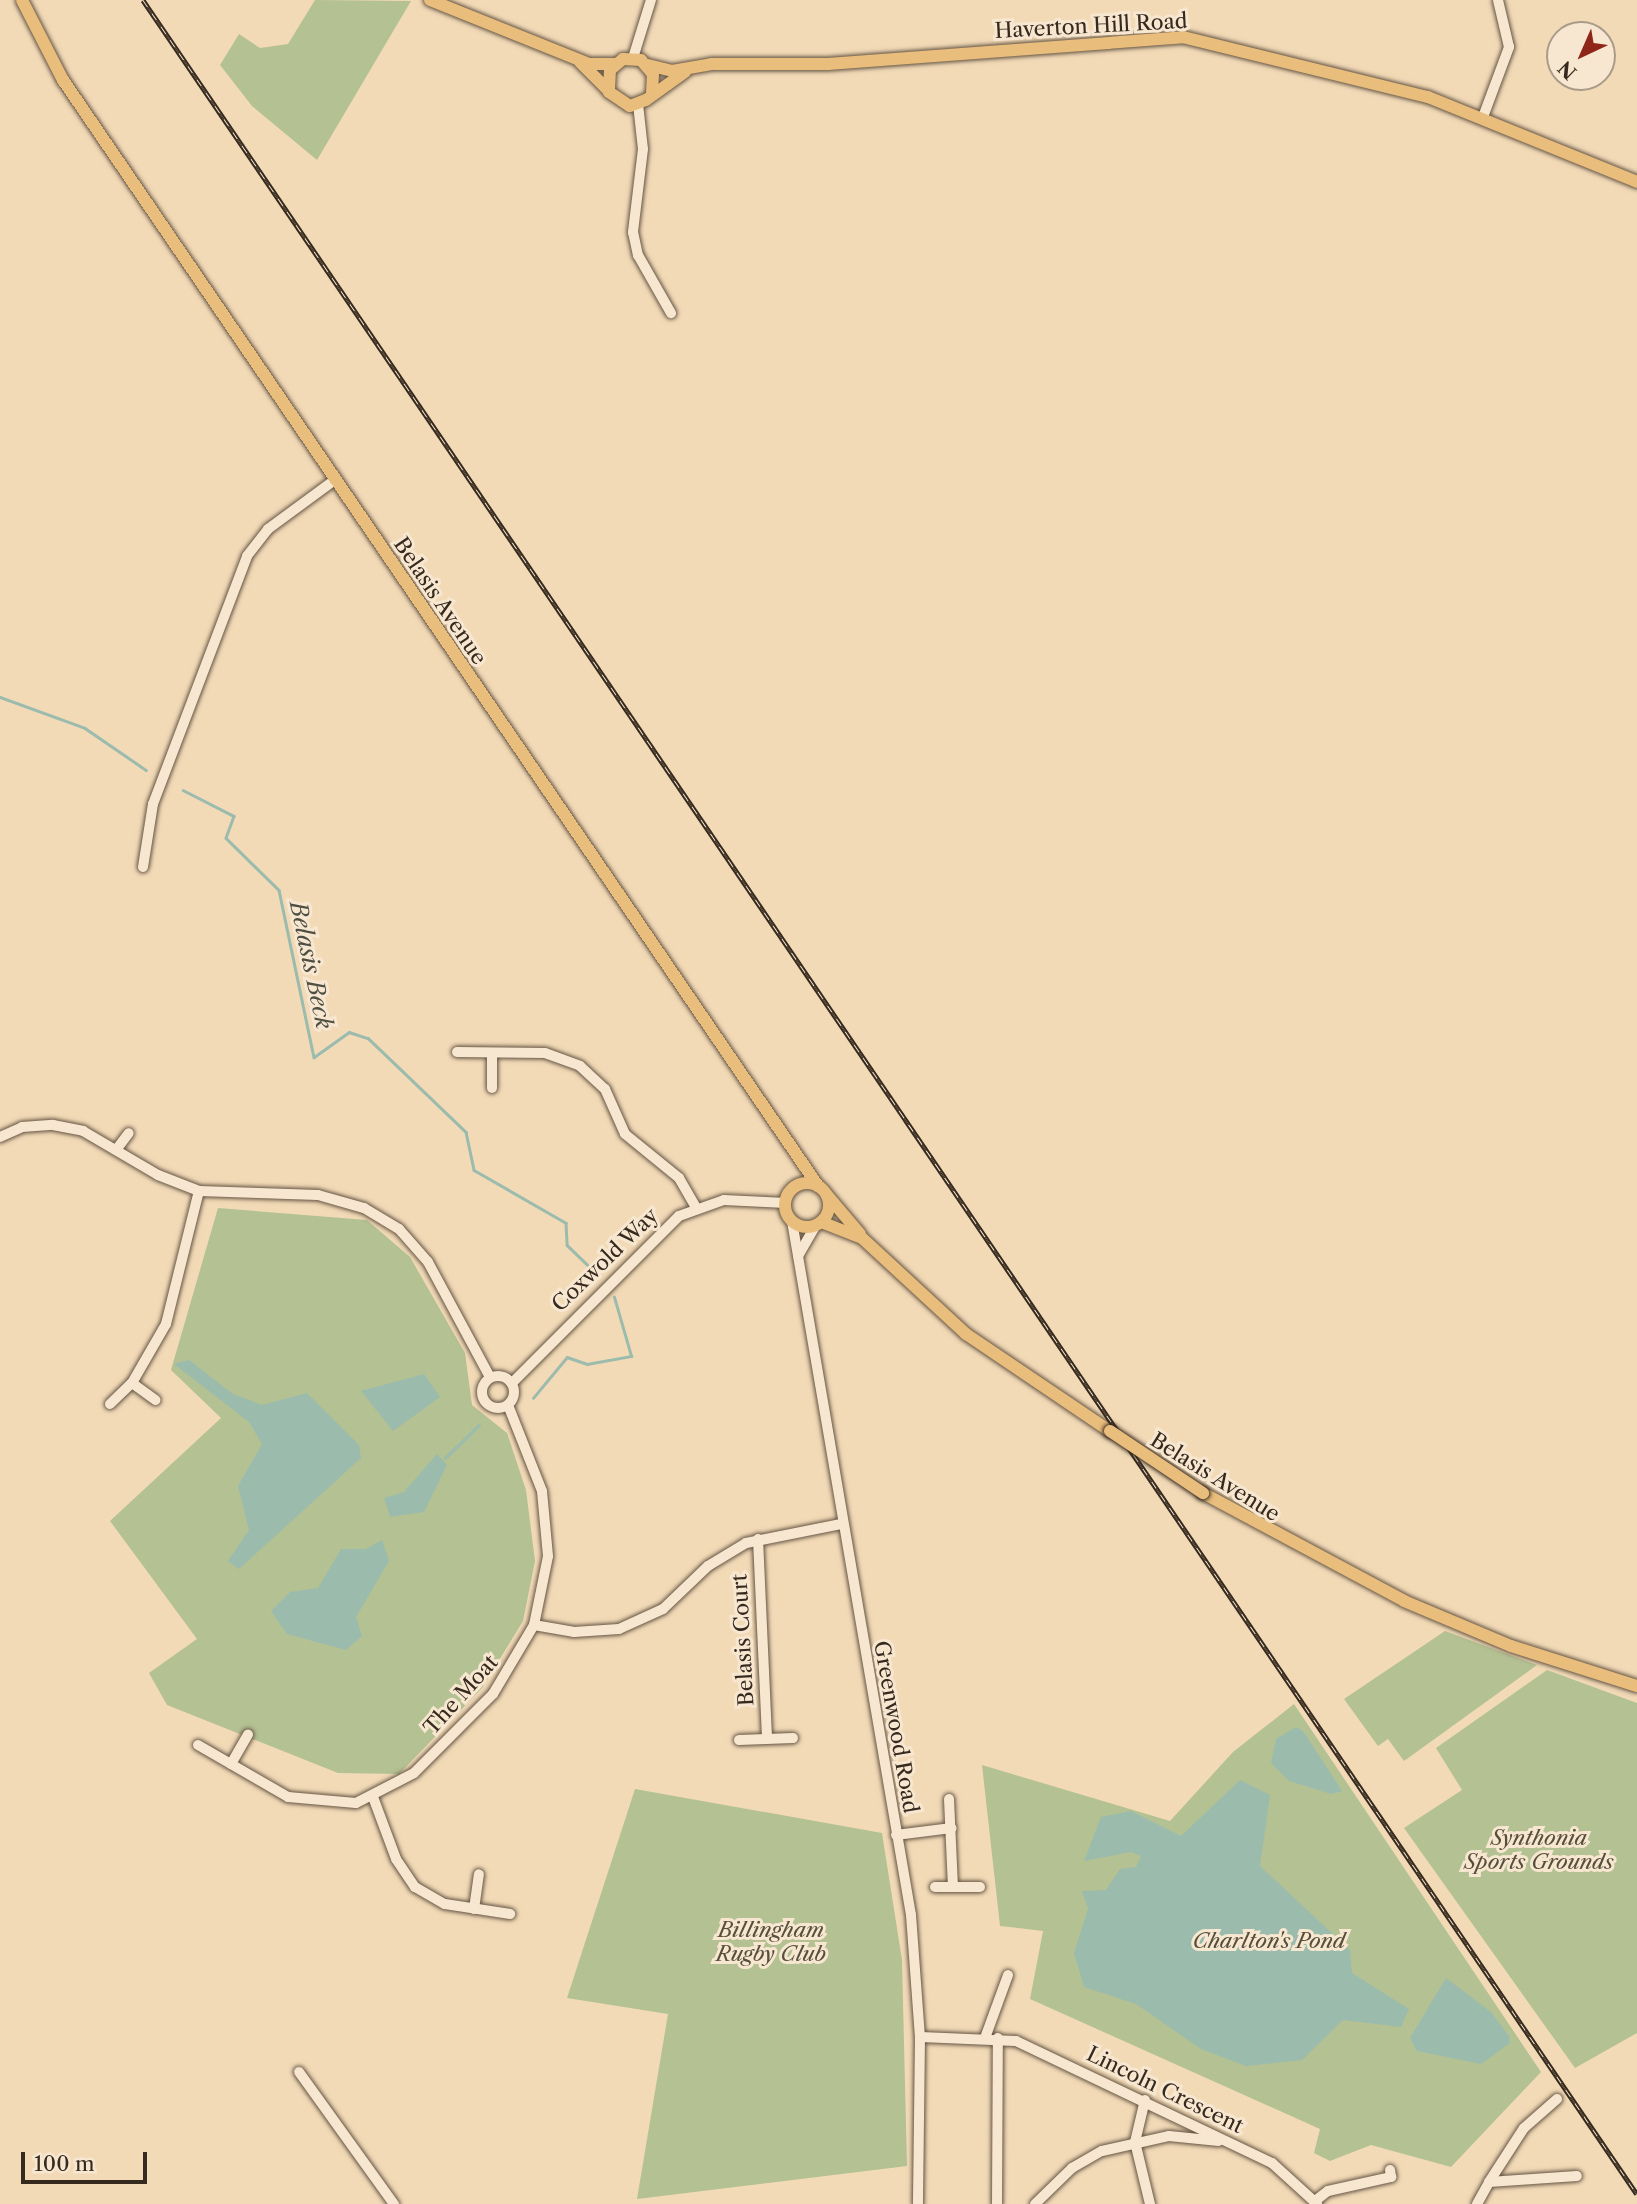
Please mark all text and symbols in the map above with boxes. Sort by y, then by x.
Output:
street label: Haverton Hill Road [994,8,1188,44]
north arrow [1546,21,1616,91]
text: N [1554,56,1581,84]
street label: Belasis Avenue [388,532,492,670]
water label: Belasis Beck [284,898,338,1032]
street label: Coxwold Way [546,1203,664,1317]
street label: Belasis Avenue [1145,1427,1285,1527]
street label: Belasis Court [727,1573,759,1707]
street label: Greenwood Road [868,1639,924,1815]
street label: The Moat [419,1650,503,1740]
park label: Synthonia Sports Grounds [1464,1825,1614,1875]
park label: Billingham Rugby Club [716,1917,826,1967]
park label: Charlton's Pond [1193,1928,1345,1954]
street label: Lincoln Crescent [1083,2041,1247,2139]
scale bar [24,2138,150,2182]
text: 100 m [34,2151,95,2176]

